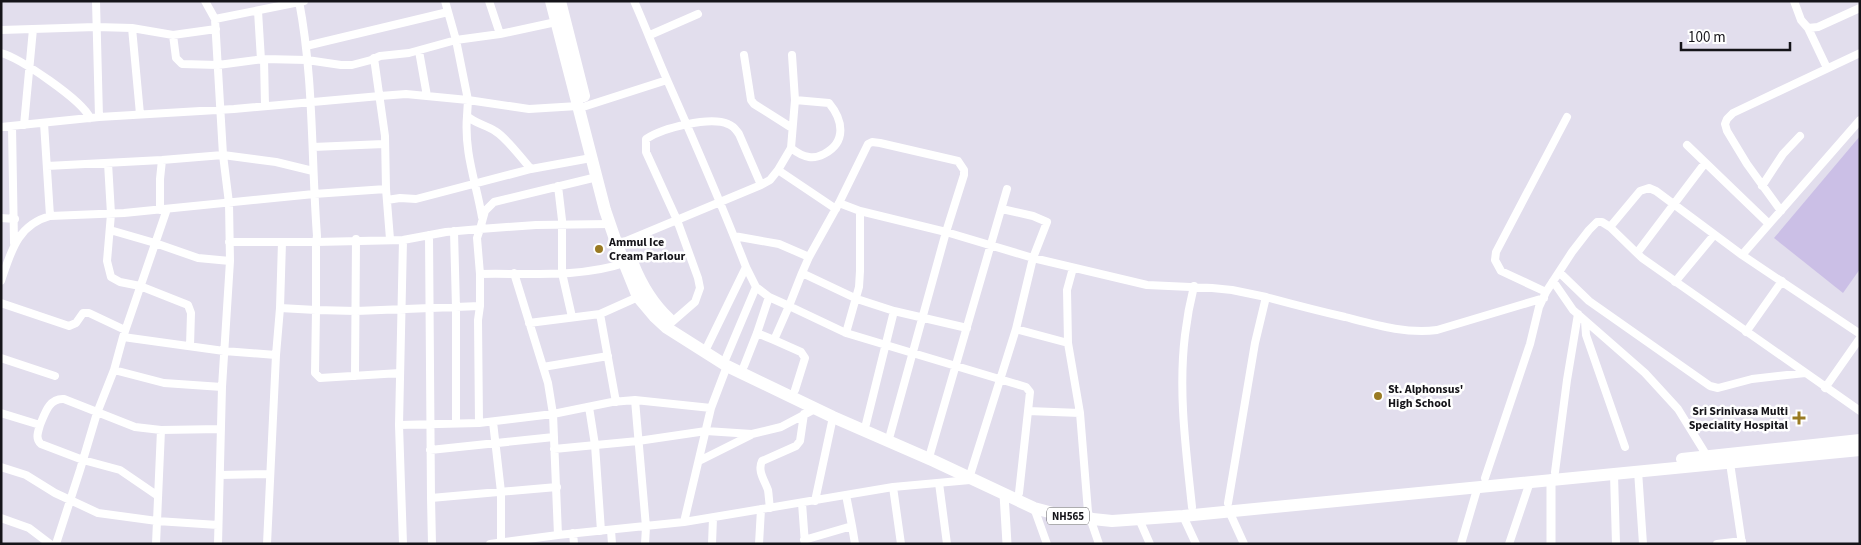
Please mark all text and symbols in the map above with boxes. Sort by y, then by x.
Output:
scale bar [1681,20,1790,52]
text: 100 m [1688,27,1726,48]
place label: Ammul Ice Cream Parlour [608,234,685,265]
marker: Ammul Ice Cream Parlour [593,243,605,255]
place label: St. Alphonsus' High School [1388,381,1463,412]
marker: St. Alphonsus' High School [1372,390,1384,402]
place label: Sri Srinivasa Multi Speciality Hospital [1689,403,1789,434]
marker: Sri Srinivasa Multi Speciality Hospital [1792,411,1806,425]
road number: NH565 [1047,508,1089,524]

